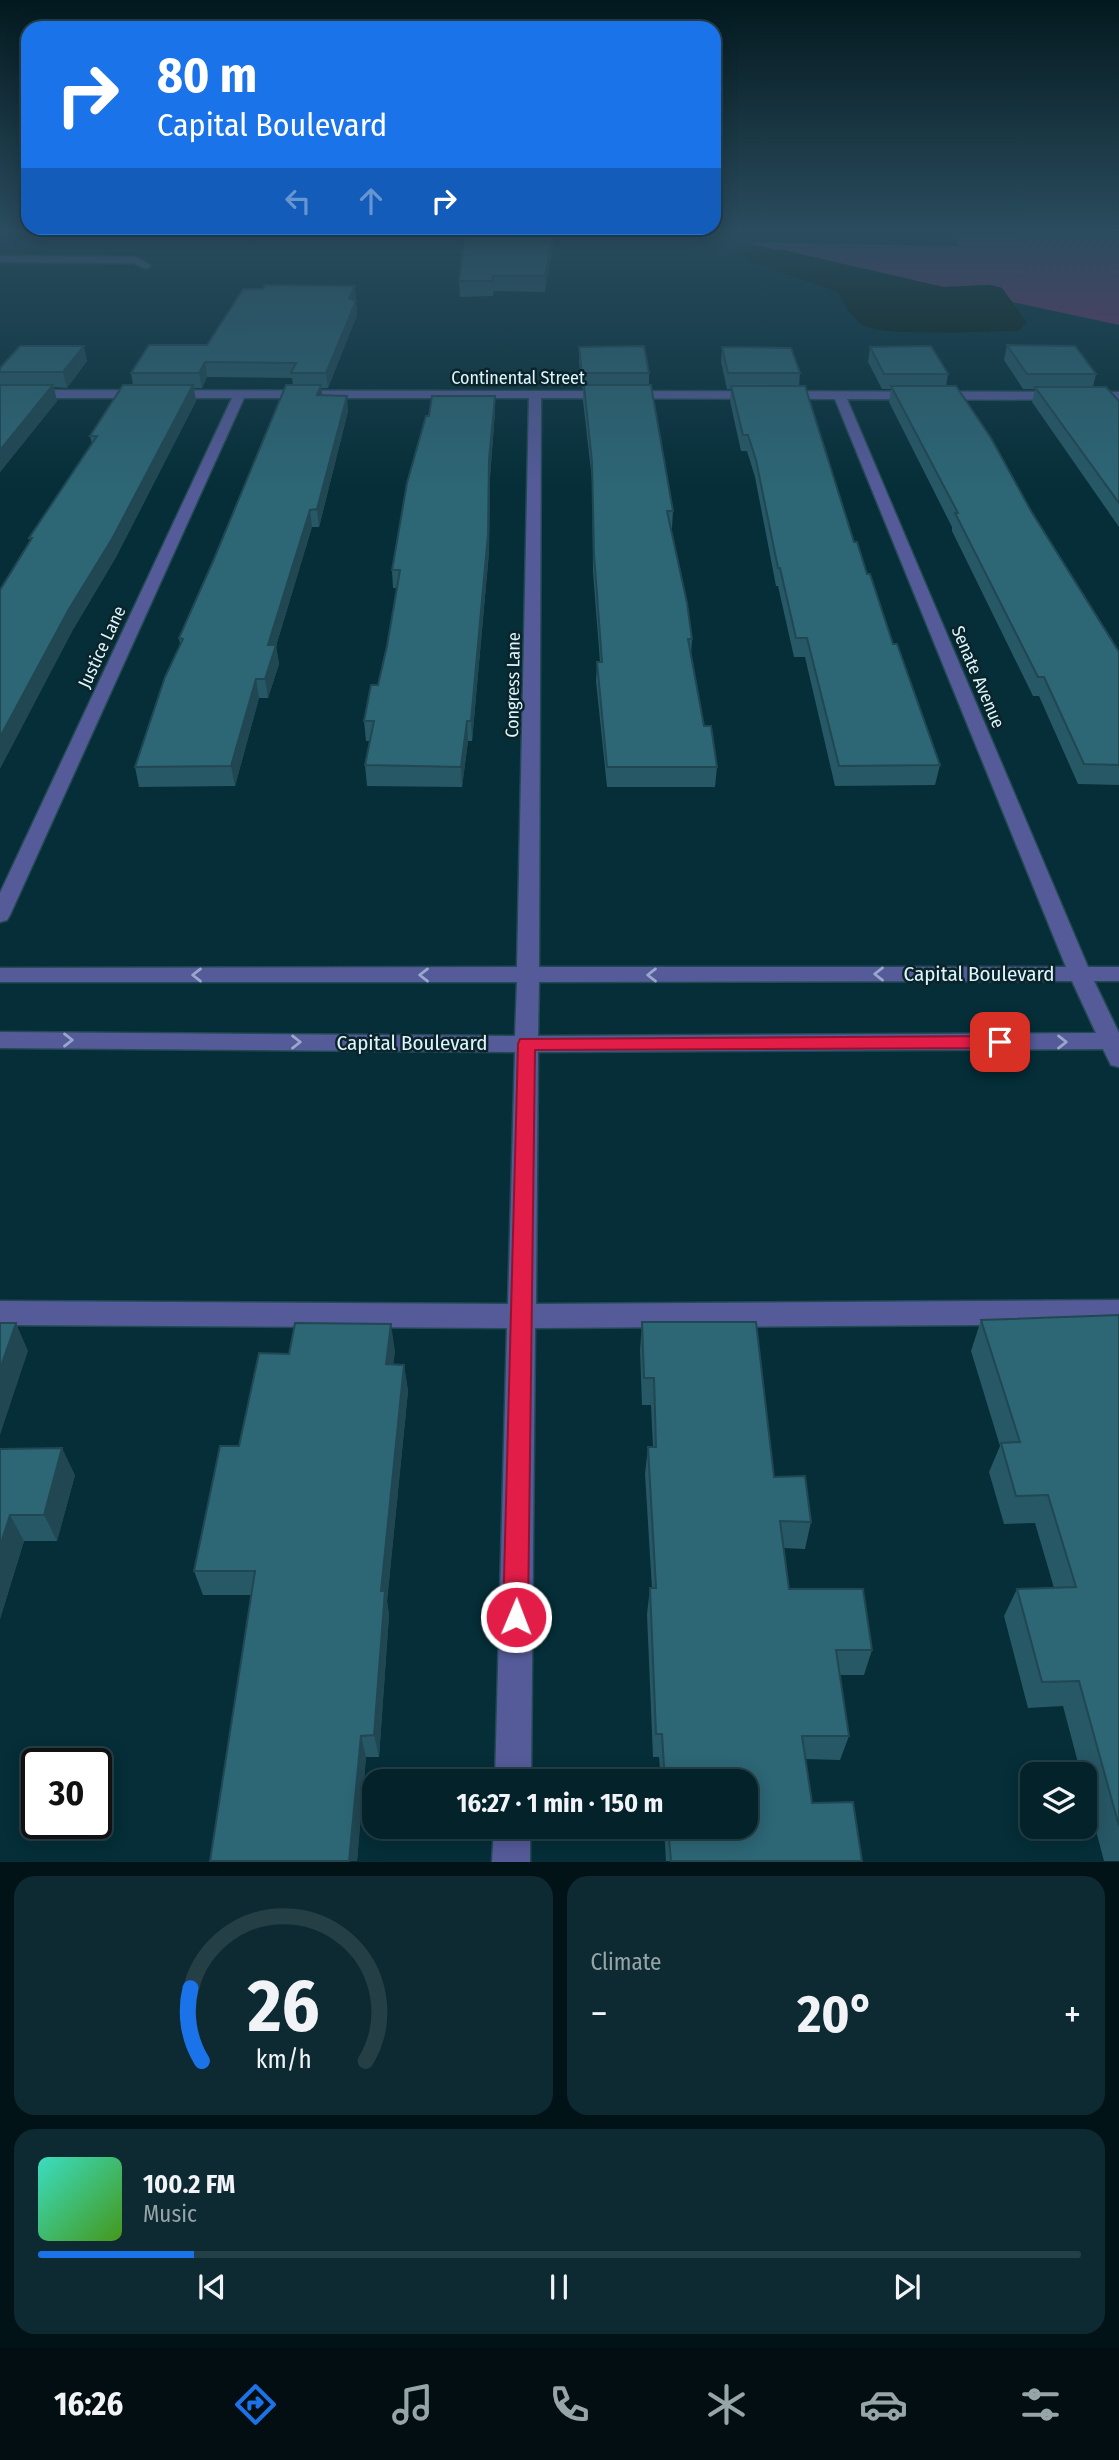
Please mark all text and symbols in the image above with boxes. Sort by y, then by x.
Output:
text: 80 m [157,46,257,105]
icon: right [42,49,133,140]
text: Capital Boulevard [157,106,387,144]
icon: left [279,182,317,220]
icon: ahead [352,182,390,220]
icon: right [425,182,463,220]
street label: Continental Street [451,367,585,389]
street label: Justice Lane [73,602,131,692]
street label: Senate Avenue [947,623,1009,732]
street label: Congress Lane [501,632,525,738]
street label: Capital Boulevard [903,961,1055,987]
one-way arrow [874,966,884,982]
one-way arrow [191,967,202,983]
one-way arrow [419,967,429,983]
one-way arrow [646,967,657,983]
pin [970,1012,1030,1072]
icon: arrive [981,1023,1019,1061]
street label: Capital Boulevard [336,1030,488,1056]
one-way arrow [63,1032,74,1048]
one-way arrow [291,1034,301,1050]
one-way arrow [1057,1034,1068,1050]
position arrow [479,1580,553,1654]
speed limit sign: 30 [21,1748,112,1839]
map controls [1020,1762,1097,1839]
button: layers [1020,1762,1097,1839]
text: 16:27 · 1 min · 150 m [457,1788,663,1819]
text: Climate [591,1948,661,1976]
text: 26 [246,1964,319,2051]
text: 20° [797,1983,874,2046]
text: − [591,1991,608,2037]
text: + [1064,1991,1081,2037]
text: km/h [255,2045,311,2075]
text: 100.2 FM [143,2169,235,2200]
text: Music [143,2200,197,2228]
icon: previous [193,2268,231,2306]
icon: pause [540,2268,578,2306]
icon: next [888,2268,926,2306]
icon: directions [231,2380,280,2429]
icon: music [388,2380,437,2429]
icon: phone [545,2380,594,2429]
icon: climate [702,2380,751,2429]
icon: car [859,2380,908,2429]
icon: filters [1016,2380,1065,2429]
text: 16:26 [54,2385,123,2423]

